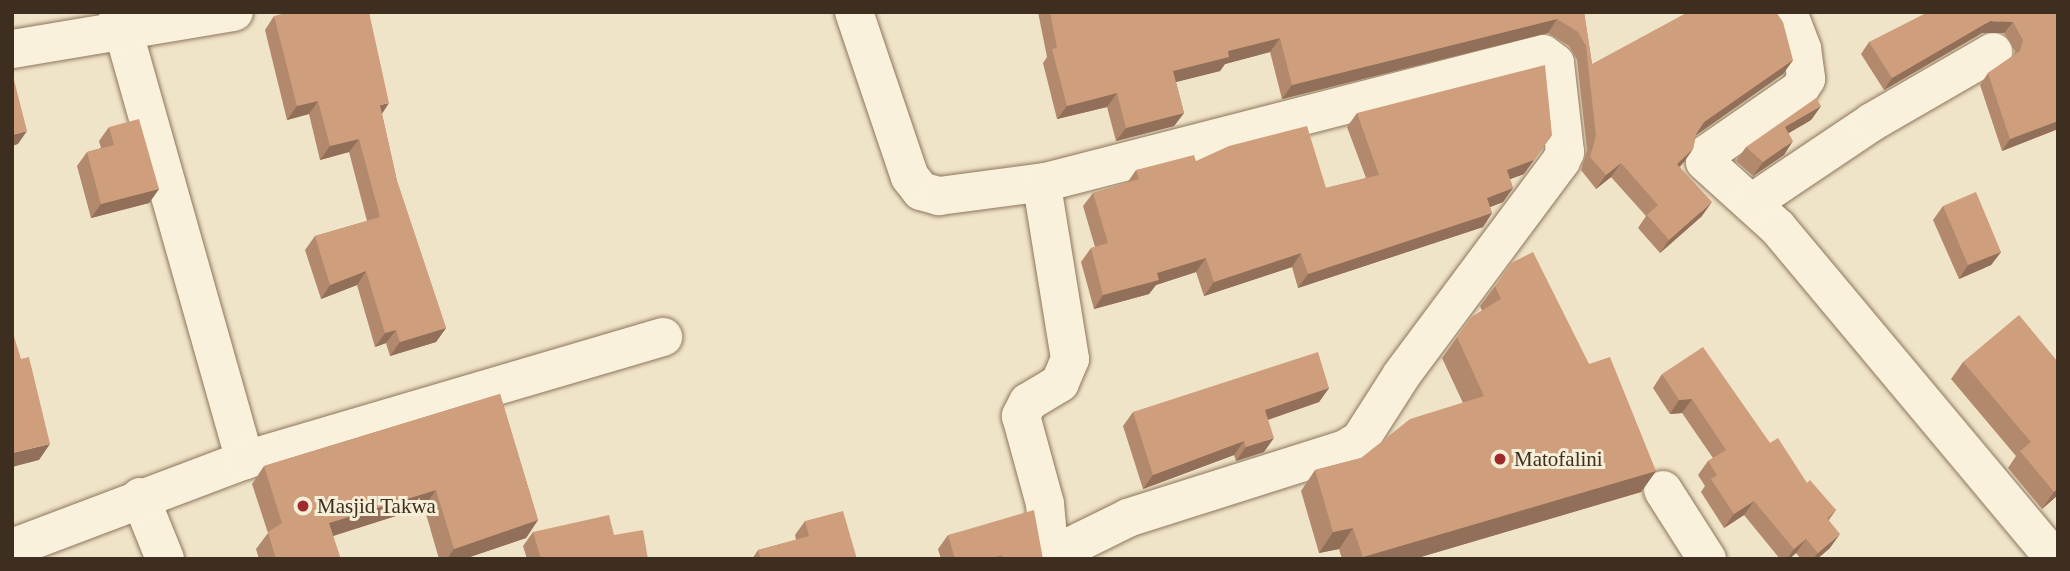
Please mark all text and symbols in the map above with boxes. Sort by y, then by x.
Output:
place label: Matofalini [1514,446,1603,472]
marker: Matofalini [1492,451,1508,467]
place label: Masjid Takwa [317,493,436,519]
marker: Masjid Takwa [295,498,311,514]

